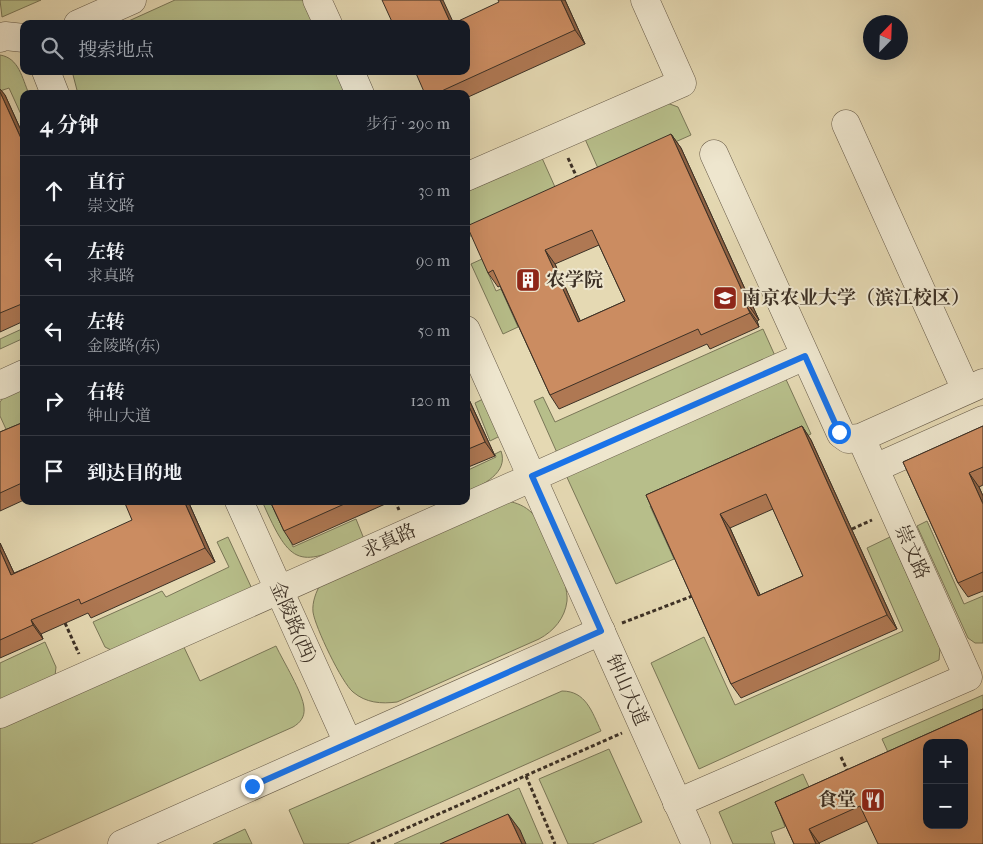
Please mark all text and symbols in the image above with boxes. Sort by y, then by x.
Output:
north arrow [863,15,908,60]
search box [20,20,470,75]
icon: search [38,34,66,62]
text: 搜索地点 [78,39,154,61]
text: 4 分钟 [40,113,99,137]
text: 步行 · 290 m [366,114,450,133]
text: 直行 [87,171,125,193]
icon: ahead [40,177,68,205]
text: 30 m [418,181,450,200]
text: 崇文路 [87,196,135,215]
text: 左转 [87,241,125,263]
icon: left [40,247,68,275]
text: 90 m [416,251,450,270]
text: 求真路 [87,266,135,285]
building icon: 农学院 [515,267,541,293]
place label: 农学院 [546,269,603,291]
school or university icon: 南京农业大学（滨江校区） [712,285,738,311]
place label: 南京农业大学（滨江校区） [742,287,970,309]
text: 左转 [87,311,125,333]
icon: left [40,317,68,345]
text: 50 m [418,321,450,340]
text: 金陵路(东) [87,336,160,355]
text: 右转 [87,381,125,403]
icon: right [40,387,68,415]
text: 120 m [411,391,450,410]
text: 钟山大道 [87,406,151,425]
route start [828,421,851,444]
icon: arrive [40,457,68,485]
text: 到达目的地 [87,462,182,484]
street label: 求真路 [358,519,420,563]
street label: 崇文路 [890,521,934,583]
street label: 金陵路(西) [265,578,321,666]
street label: 钟山大道 [601,651,653,729]
map controls [923,739,968,829]
button: + [923,739,968,784]
route end [241,775,264,798]
button: − [923,784,968,829]
restaurant icon: 食堂 [860,787,886,813]
place label: 食堂 [818,789,856,811]

